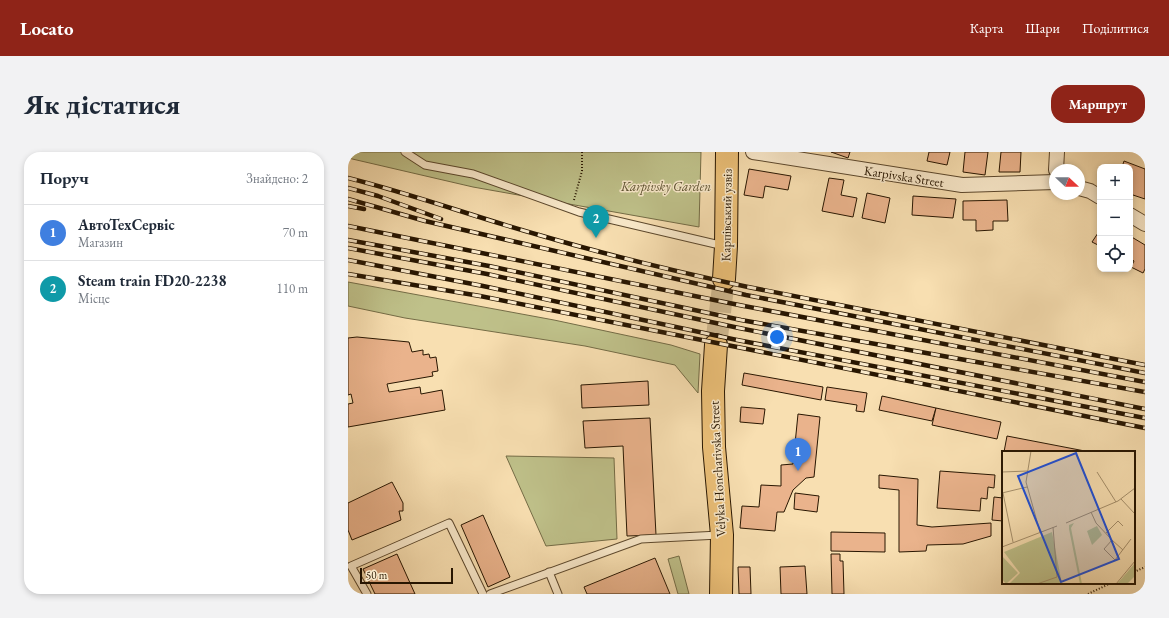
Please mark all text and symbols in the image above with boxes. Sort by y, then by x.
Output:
text: Locato [20,16,74,41]
text: Карта [970,19,1003,37]
text: Шари [1025,19,1060,37]
text: Поділитися [1082,19,1149,37]
button: Маршрут [1051,85,1145,123]
text: Як дістатися [24,86,180,122]
street label: Karpivska Street [863,162,945,191]
north arrow [1049,164,1085,200]
map controls [1097,164,1133,272]
button: + [1097,164,1133,200]
text: Поруч [40,167,89,189]
street label: Карпівський узвіз [717,169,736,261]
text: Знайдено: 2 [246,170,308,187]
park label: Karpivsky Garden [620,178,711,195]
button: − [1097,200,1133,236]
pin: 2 [583,205,609,238]
text: АвтоТехСервіс [78,215,175,234]
text: 1 [50,224,56,241]
text: 70 m [283,224,308,241]
text: Магазин [78,234,123,251]
button: locate [1097,236,1133,272]
text: Steam train FD20-2238 [78,271,226,290]
text: 2 [50,280,56,297]
text: 110 m [277,280,308,297]
text: Місце [78,290,110,307]
your location [767,327,787,347]
street label: Velyka Honcharivska Street [705,401,730,537]
pin: 1 [785,438,811,471]
inset map [1002,451,1135,584]
scale bar [360,566,453,585]
text: 50 m [366,568,387,582]

